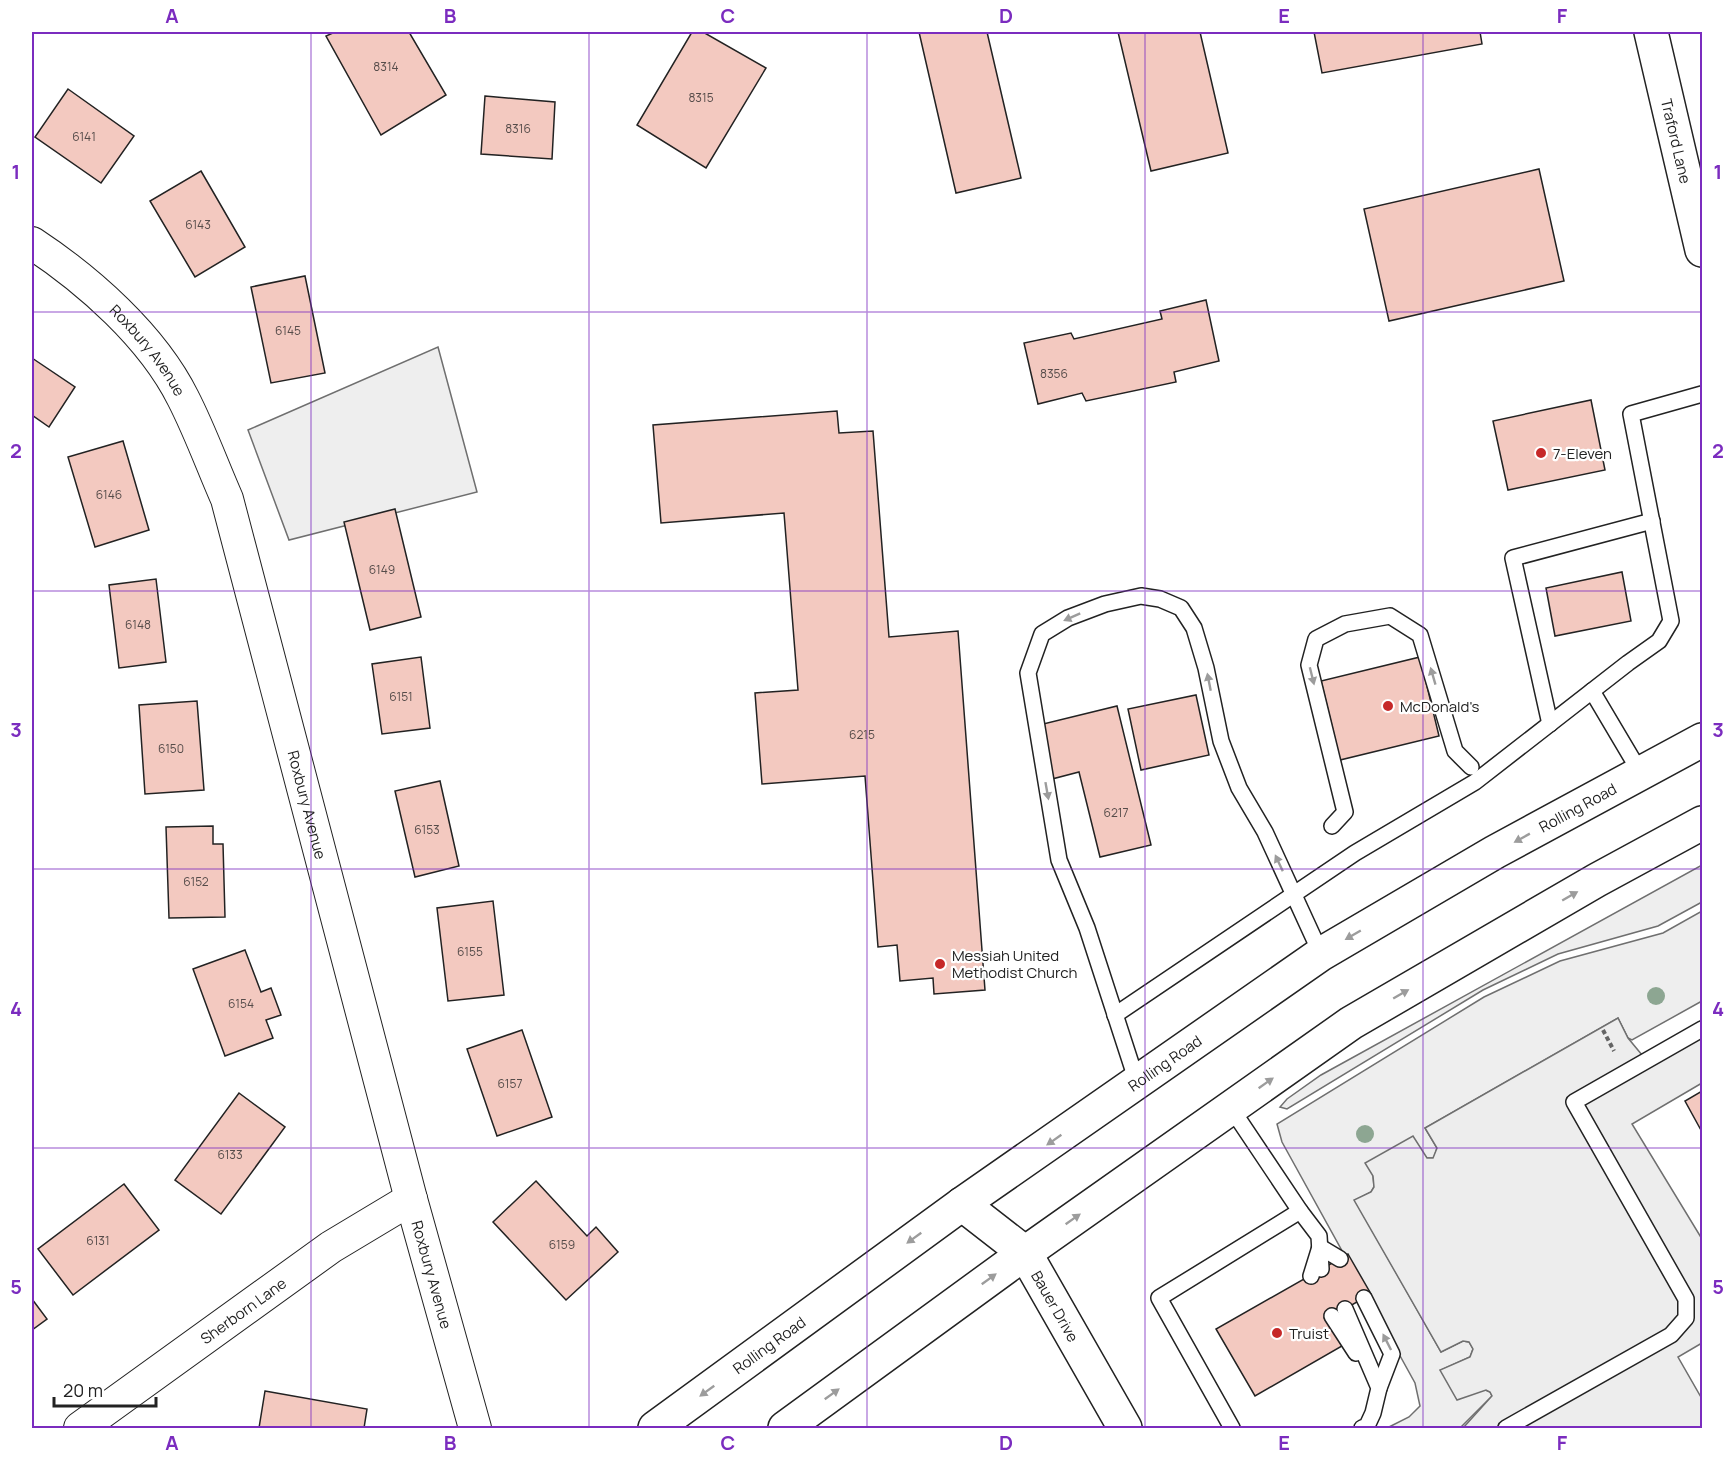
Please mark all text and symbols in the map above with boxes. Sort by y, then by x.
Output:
text: A [165,2,179,29]
text: B [444,2,457,29]
text: C [721,2,735,29]
text: D [999,2,1013,29]
text: E [1278,2,1290,29]
text: F [1557,2,1568,29]
house number: 8314 [373,58,399,75]
house number: 8315 [688,89,714,106]
street label: Traford Lane [1656,97,1697,186]
house number: 8316 [505,120,531,137]
house number: 6141 [72,128,96,145]
text: 1 [12,158,20,185]
text: 1 [1714,158,1722,185]
house number: 6143 [185,216,211,233]
street label: Roxbury Avenue [105,300,191,400]
house number: 6145 [275,322,301,339]
house number: 8356 [1040,365,1068,382]
text: 2 [10,437,22,464]
text: 2 [1712,437,1724,464]
place label: 7-Eleven [1553,443,1612,464]
marker: 7-Eleven [1534,446,1548,460]
house number: 6146 [96,486,122,503]
house number: 6149 [369,561,395,578]
one-way arrow [1063,613,1080,622]
house number: 6148 [125,616,151,633]
one-way arrow [1307,667,1317,685]
one-way arrow [1428,667,1437,685]
one-way arrow [1204,672,1213,691]
house number: 6151 [389,688,413,705]
place label: McDonald's [1400,696,1479,717]
marker: McDonald's [1381,699,1395,713]
text: 3 [10,716,22,743]
text: 3 [1712,716,1724,743]
house number: 6215 [849,726,875,743]
house number: 6150 [158,740,184,757]
street label: Roxbury Avenue [283,748,332,862]
street label: Rolling Road [1535,778,1620,837]
one-way arrow [1043,781,1052,800]
house number: 6217 [1104,804,1129,821]
house number: 6153 [414,821,440,838]
one-way arrow [1513,833,1530,843]
one-way arrow [1274,853,1284,871]
house number: 6152 [183,873,209,890]
one-way arrow [1562,890,1578,901]
one-way arrow [1344,930,1361,940]
house number: 6155 [457,943,483,960]
place label: Messiah United Methodist Church [952,945,1078,983]
marker: Messiah United Methodist Church [933,957,947,971]
one-way arrow [1393,989,1410,999]
text: 4 [10,995,22,1022]
house number: 6154 [228,995,254,1012]
text: 4 [1712,995,1724,1022]
street label: Rolling Road [1124,1030,1206,1096]
house number: 6157 [498,1075,522,1092]
one-way arrow [1258,1077,1274,1089]
one-way arrow [1046,1134,1062,1145]
house number: 6133 [217,1146,243,1163]
one-way arrow [1064,1213,1080,1225]
street label: Roxbury Avenue [407,1218,457,1331]
house number: 6131 [86,1232,110,1249]
one-way arrow [907,1232,923,1244]
house number: 6159 [549,1236,575,1253]
street label: Bauer Drive [1027,1267,1084,1346]
street label: Sherborn Lane [196,1272,290,1349]
text: 5 [10,1273,22,1300]
one-way arrow [981,1273,997,1285]
text: 5 [1712,1273,1724,1300]
street label: Rolling Road [728,1311,810,1379]
place label: Truist [1289,1323,1329,1344]
marker: Truist [1270,1326,1284,1340]
one-way arrow [1382,1334,1392,1351]
scale bar [54,1370,156,1408]
text: 20 m [63,1378,103,1402]
one-way arrow [699,1385,715,1397]
one-way arrow [823,1388,839,1400]
text: A [165,1429,179,1456]
text: B [444,1429,457,1456]
text: C [721,1429,735,1456]
text: D [999,1429,1013,1456]
text: E [1278,1429,1290,1456]
text: F [1557,1429,1568,1456]

